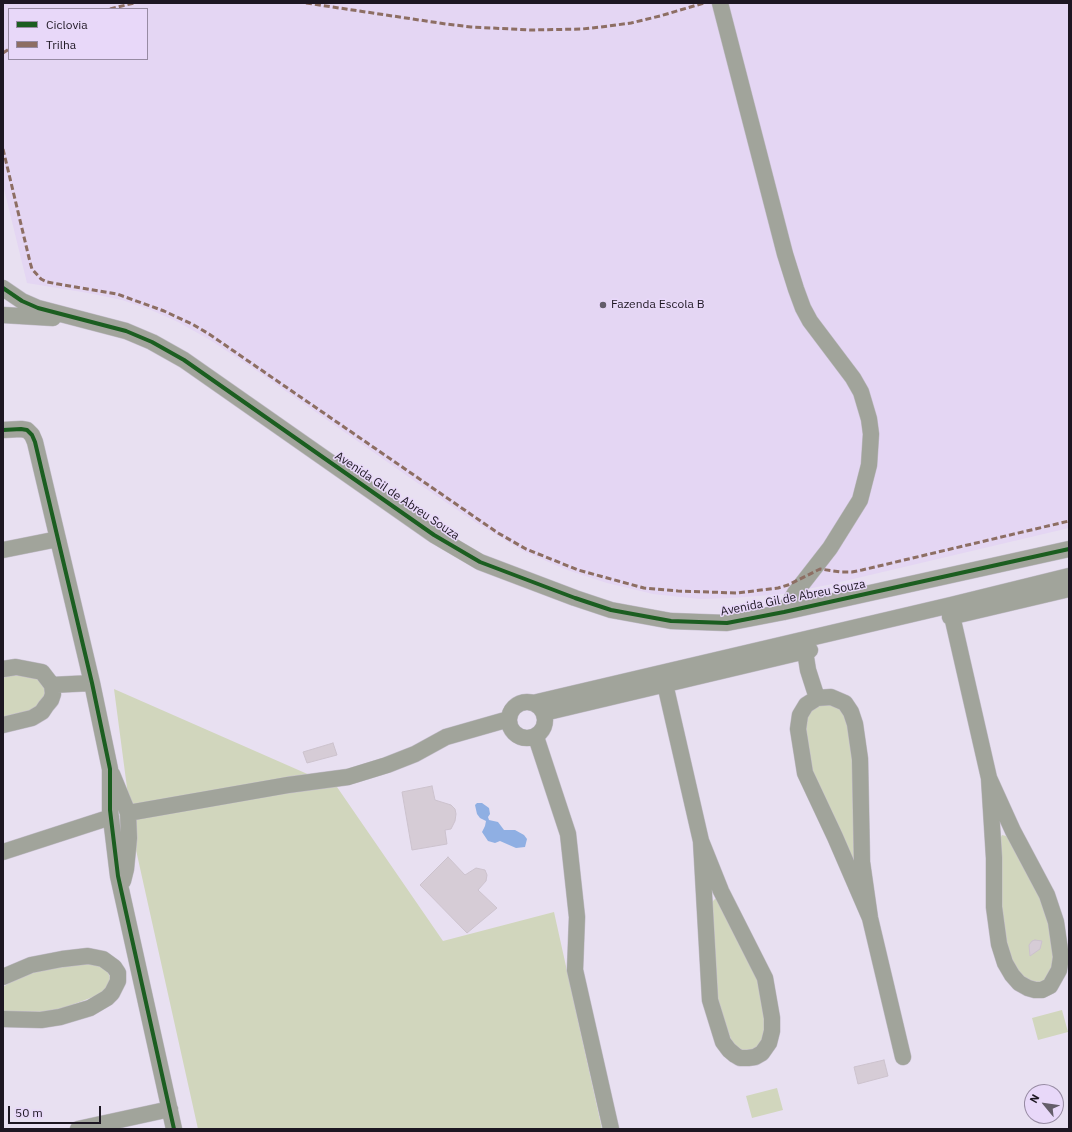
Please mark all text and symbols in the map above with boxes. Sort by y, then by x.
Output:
legend [8,8,148,60]
text: Ciclovia [46,17,88,32]
text: Trilha [46,37,76,52]
place label: Fazenda Escola B [611,298,705,312]
marker: Fazenda Escola B [598,300,608,310]
street label: Avenida Gil de Abreu Souza [332,449,462,543]
street label: Avenida Gil de Abreu Souza [719,577,867,619]
north arrow [1024,1084,1064,1124]
text: N [1026,1092,1042,1106]
scale bar [10,1098,103,1124]
text: 50 m [15,1105,43,1120]

